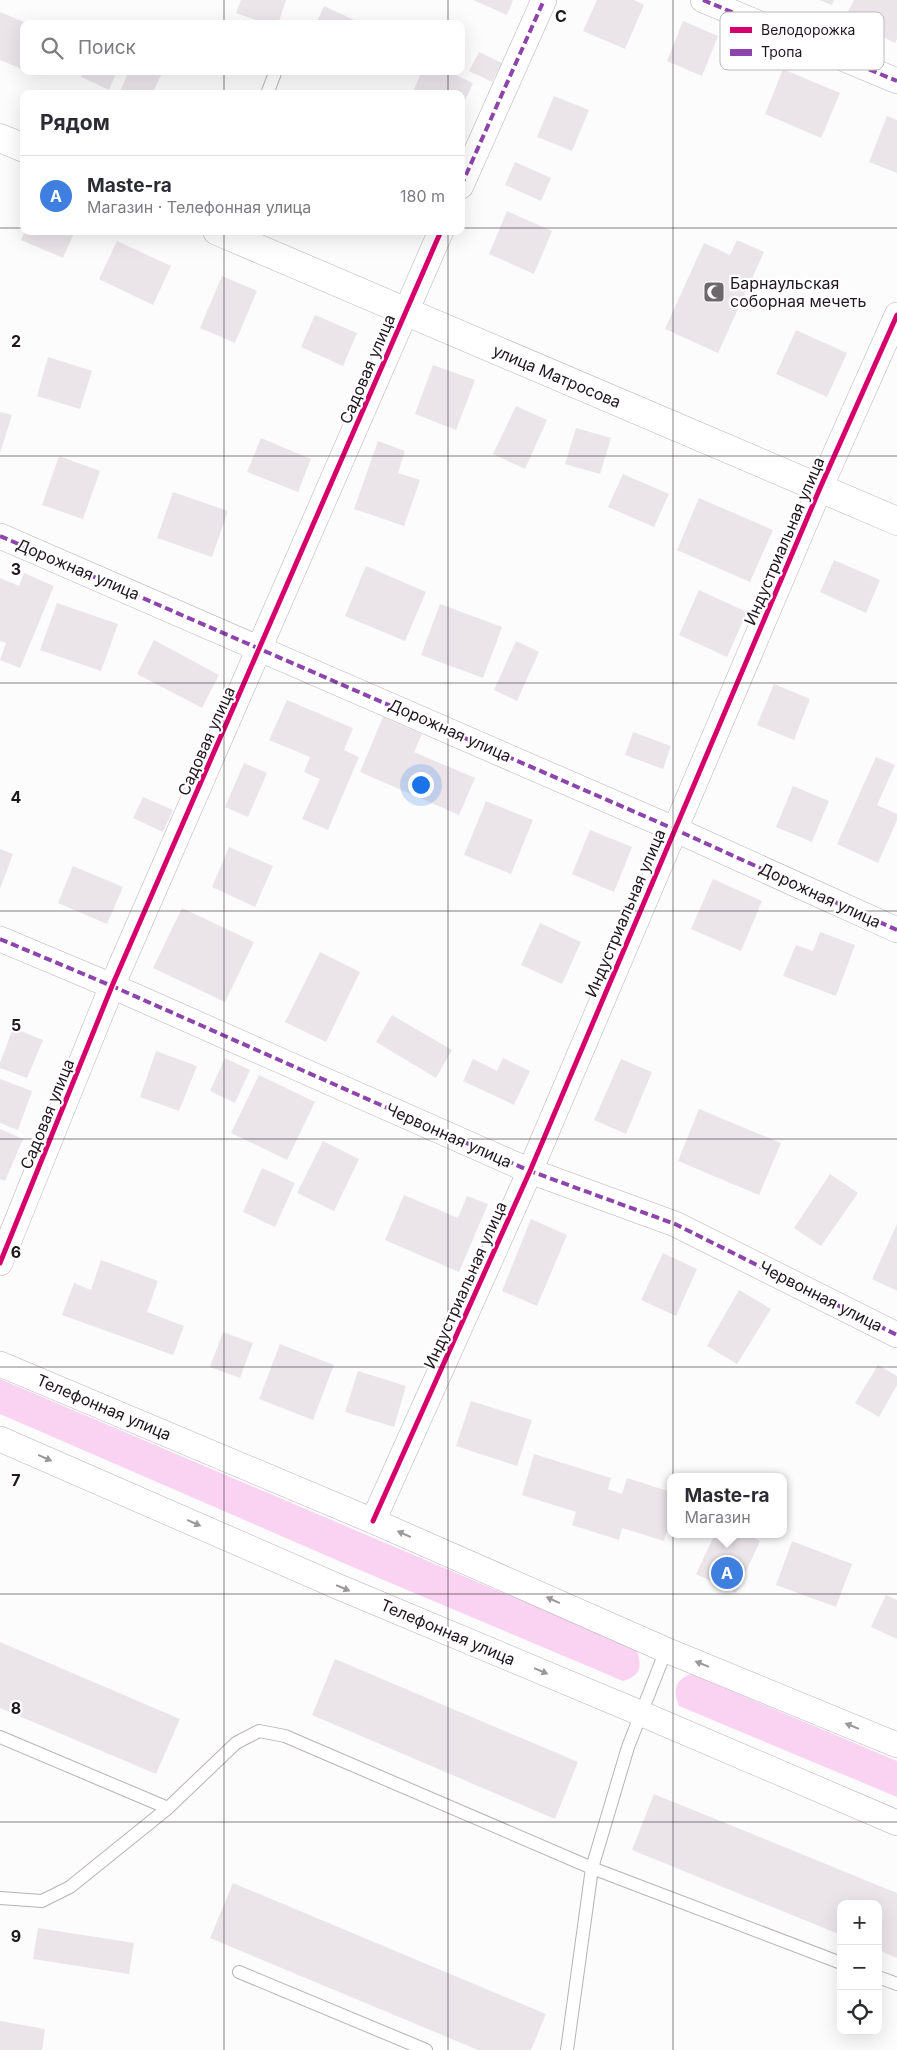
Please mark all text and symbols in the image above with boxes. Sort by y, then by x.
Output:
text: C [555,6,567,26]
legend [720,12,884,70]
search box [20,20,465,75]
text: Велодорожка [761,21,855,38]
icon: search [38,34,66,62]
text: Поиск [78,36,136,59]
text: Тропа [761,43,802,60]
text: Рядом [40,110,110,135]
text: Maste-ra [87,174,172,197]
text: A [50,186,62,206]
text: 180 m [400,186,445,206]
text: Магазин · Телефонная улица [87,197,311,217]
place label: Барнаульская соборная мечеть [730,273,866,311]
mosque icon: Барнаульская соборная мечеть [702,280,726,304]
street label: Садовая улица [335,311,399,427]
text: 2 [11,331,21,351]
street label: улица Матросова [490,340,624,412]
street label: Индустриальная улица [739,454,829,628]
street label: Дорожная улица [13,534,143,604]
text: 3 [11,559,21,579]
street label: Садовая улица [173,683,239,799]
street label: Дорожная улица [386,694,514,766]
your location [408,772,434,798]
text: 4 [11,787,22,807]
street label: Индустриальная улица [580,826,670,1000]
street label: Дорожная улица [756,858,884,932]
text: 5 [11,1015,21,1035]
street label: Садовая улица [16,1056,78,1172]
street label: Червонная улица [383,1098,515,1172]
street label: Индустриальная улица [419,1198,511,1372]
text: 6 [11,1242,21,1262]
street label: Червонная улица [756,1256,886,1336]
street label: Телефонная улица [34,1370,174,1444]
one-way arrow [38,1455,52,1463]
text: 7 [11,1470,21,1490]
popup [667,1473,787,1538]
text: Maste-ra [685,1484,769,1507]
text: Магазин [685,1507,751,1527]
one-way arrow [187,1520,201,1528]
one-way arrow [397,1530,411,1538]
pin: A [711,1554,743,1592]
one-way arrow [336,1585,350,1593]
street label: Телефонная улица [378,1595,518,1669]
one-way arrow [546,1595,560,1603]
one-way arrow [694,1660,709,1668]
one-way arrow [534,1668,548,1676]
text: 8 [11,1698,21,1718]
one-way arrow [844,1722,859,1730]
map controls [837,1900,882,2035]
button: + [837,1900,882,1945]
text: 9 [11,1926,21,1946]
button: − [837,1945,882,1990]
button: locate [837,1990,882,2035]

